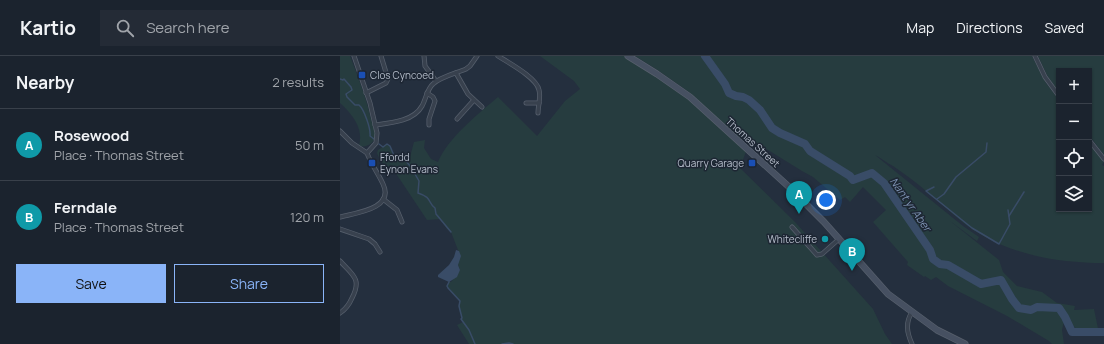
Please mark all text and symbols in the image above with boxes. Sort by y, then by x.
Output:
search box [100,10,380,46]
text: Kartio [20,15,76,41]
icon: search [114,17,136,39]
text: Search here [146,17,230,38]
text: Map [906,18,934,37]
text: Directions [956,18,1023,37]
text: Saved [1045,18,1084,37]
place label: Clos Cyncoed [370,68,434,82]
map controls [1056,68,1092,212]
button: + [1056,68,1092,104]
marker: Clos Cyncoed [357,70,367,80]
text: Nearby [16,71,74,94]
text: 2 results [272,73,324,91]
button: − [1056,104,1092,140]
street label: Thomas Street [723,114,783,170]
text: Rosewood [54,125,129,146]
text: A [25,136,33,154]
text: 50 m [295,136,324,154]
button: locate [1056,140,1092,176]
text: Place · Thomas Street [54,146,184,164]
place label: Ffordd Eynon Evans [380,150,438,176]
place label: Quarry Garage [678,156,744,170]
marker: Ffordd Eynon Evans [367,158,377,168]
marker: Quarry Garage [747,158,757,168]
water label: Nant yr Aber [887,174,936,236]
button: layers [1056,176,1092,212]
pin: A [786,181,812,214]
your location [816,190,836,210]
text: Ferndale [54,197,117,218]
text: B [25,208,33,226]
text: 120 m [290,208,324,226]
text: Place · Thomas Street [54,218,184,236]
place label: Whitecliffe [767,232,817,246]
marker: Whitecliffe [820,234,830,244]
pin: B [839,238,865,271]
button: Save [16,264,166,303]
button: Share [174,264,324,303]

